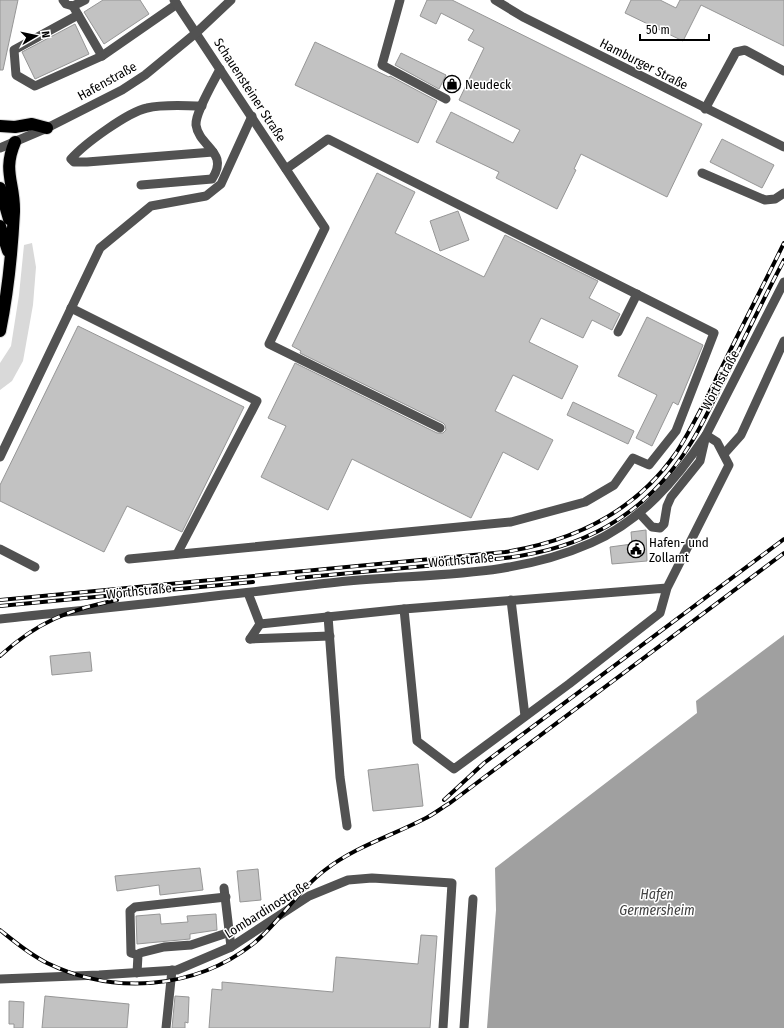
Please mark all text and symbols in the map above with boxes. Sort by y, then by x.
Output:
north arrow [16,16,56,56]
scale bar [640,16,709,42]
text: 50 m [646,23,670,37]
text: N [38,30,52,39]
street label: Hamburger Straße [597,35,691,93]
street label: Schauensteiner Straße [211,36,289,144]
street label: Hafenstraße [75,59,139,103]
shop icon: Neudeck [442,74,462,94]
place label: Neudeck [465,77,512,92]
street label: Wörthstraße [698,347,742,413]
place label: Hafen- und Zollamt [649,535,709,565]
public building icon: Hafen- und Zollamt [626,539,646,559]
street label: Wörthstraße [428,550,494,570]
street label: Wörthstraße [106,580,172,602]
street label: Lombardinostraße [222,877,312,941]
water label: Hafen Germersheim [619,886,695,919]

